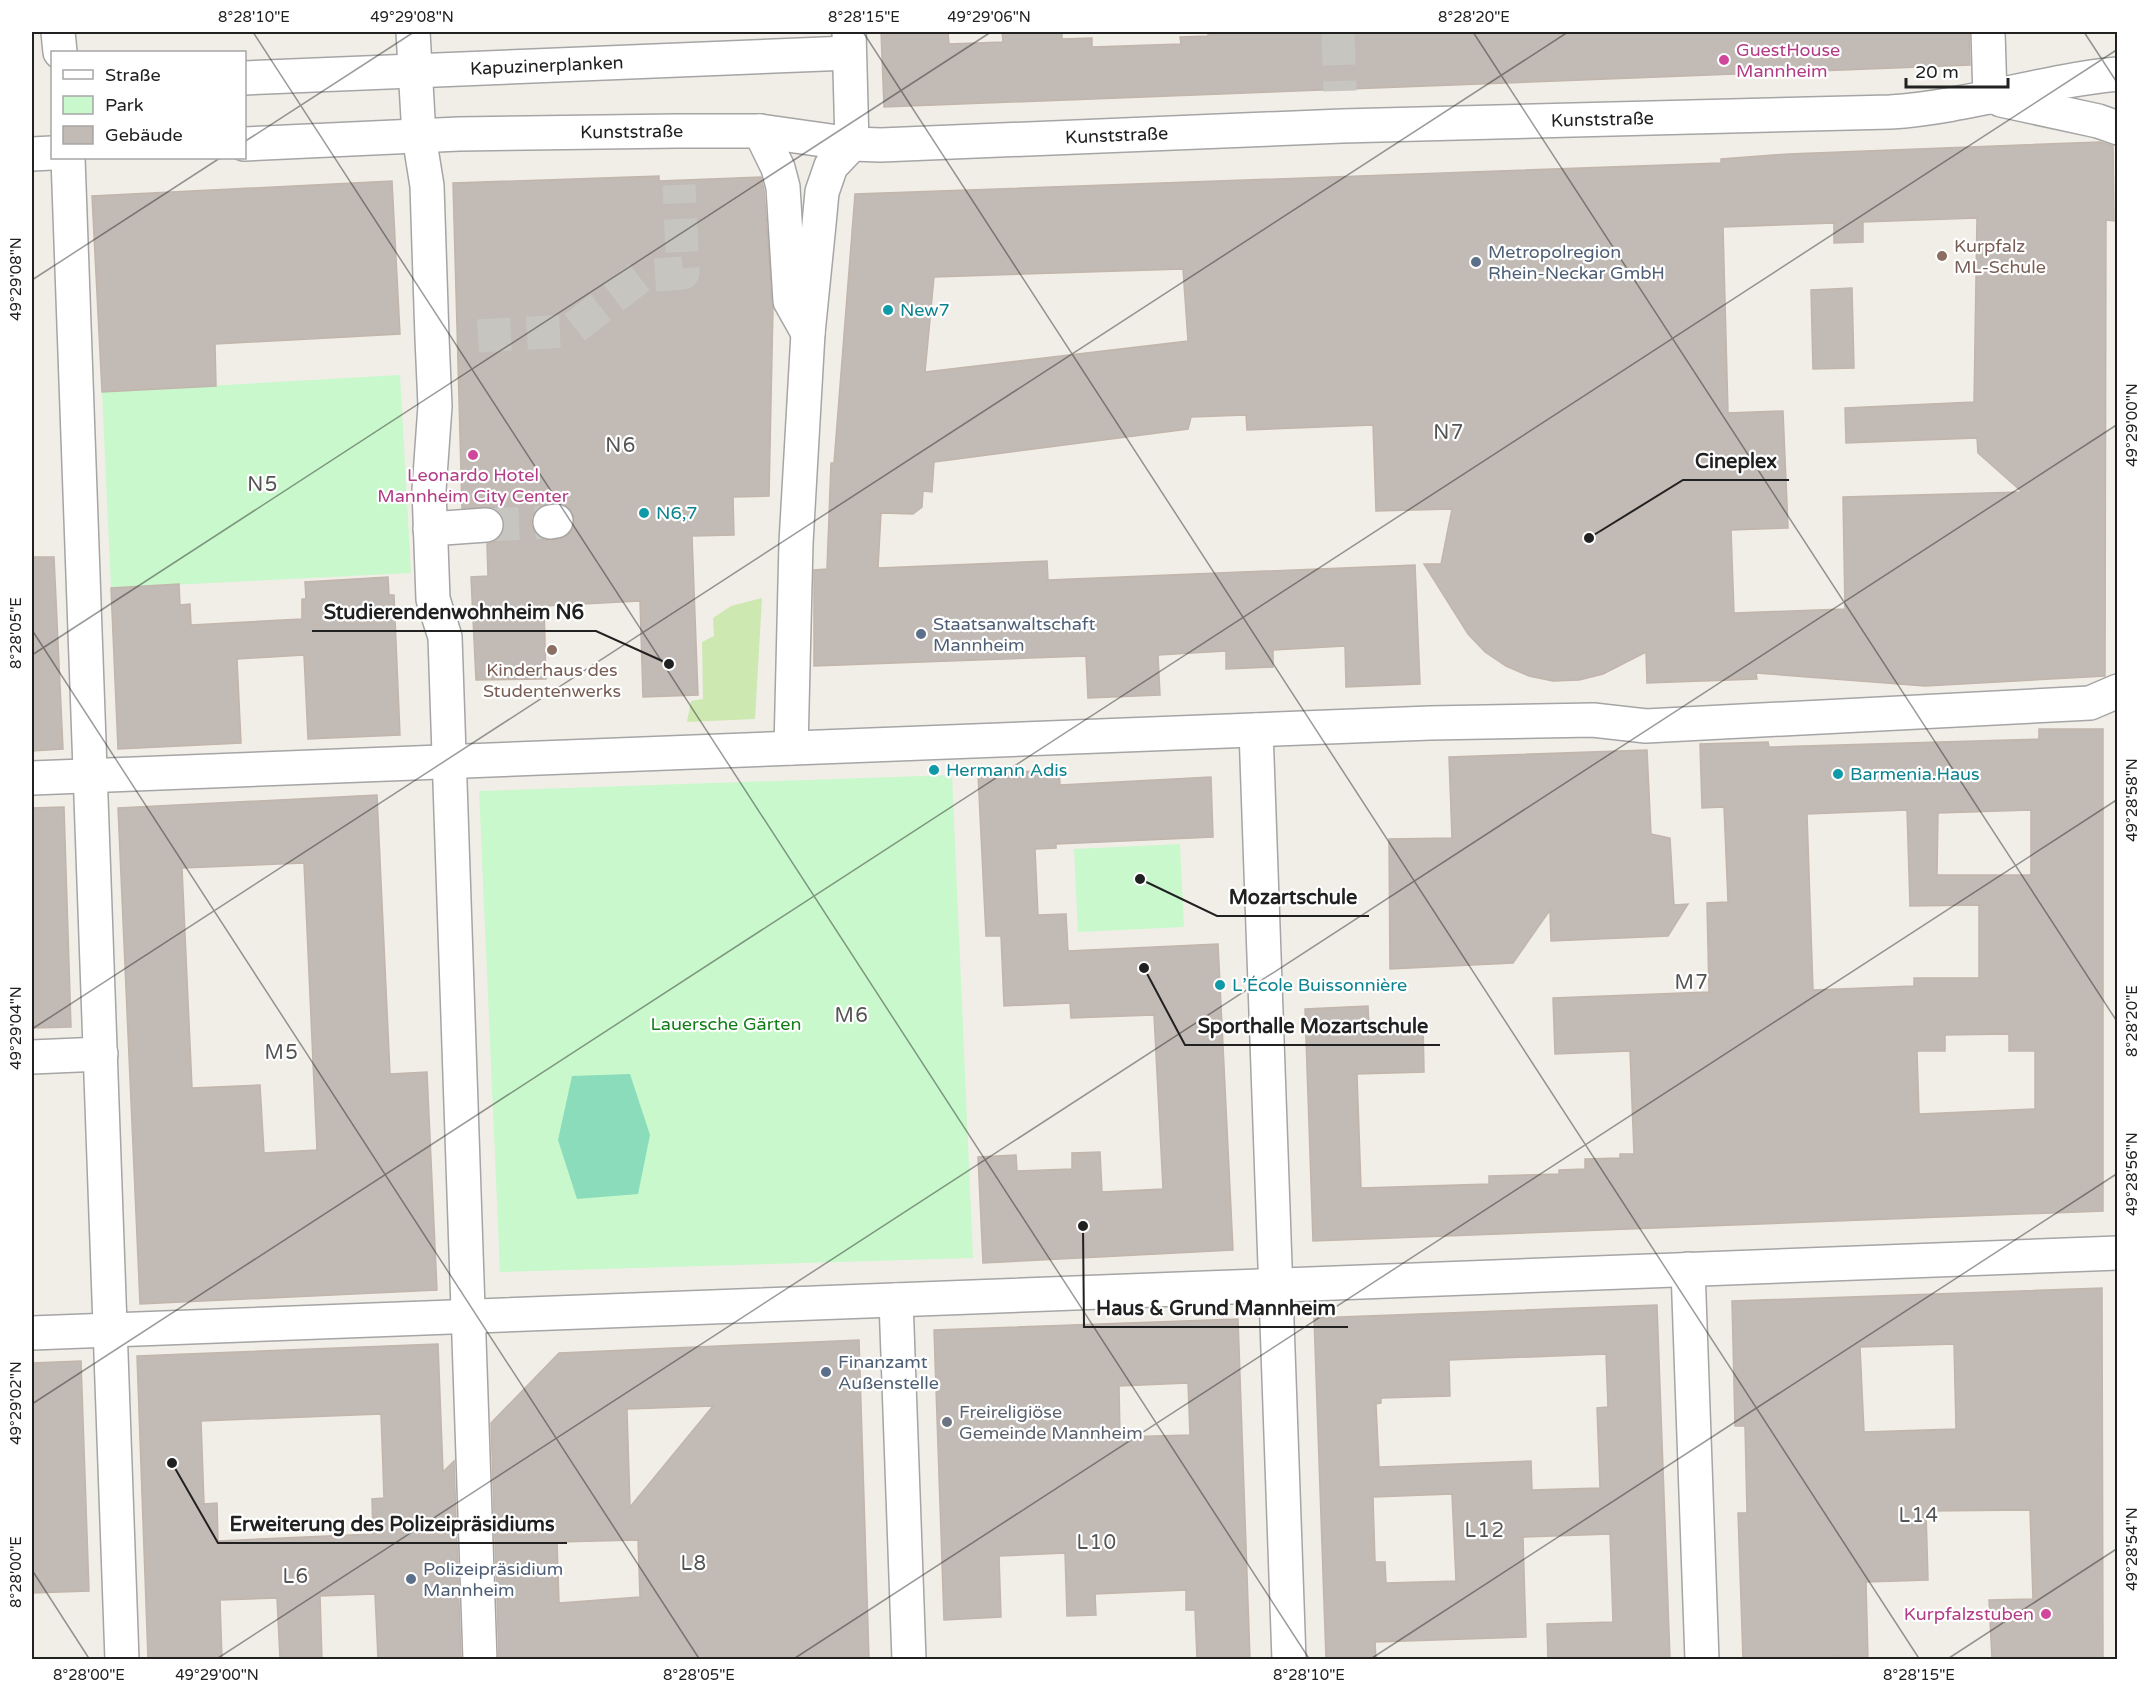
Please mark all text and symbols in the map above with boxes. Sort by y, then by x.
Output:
text: 8°28'10"E [218,8,290,26]
text: 49°29'08"N [370,8,454,26]
text: 8°28'15"E [828,8,900,26]
text: 49°29'06"N [947,8,1031,26]
text: 8°28'20"E [1438,8,1510,26]
place label: GuestHouse Mannheim [1736,39,1840,82]
legend [51,51,246,159]
street label: Kapuzinerplanken [469,51,624,80]
scale bar [1906,51,2008,89]
marker: GuestHouse Mannheim [1717,53,1731,67]
text: 20 m [1915,61,1959,83]
text: Straße [105,64,161,86]
text: Park [105,94,144,116]
street label: Kunststraße [1551,107,1654,132]
street label: Kunststraße [580,120,683,143]
street label: Kunststraße [1065,122,1169,148]
text: Gebäude [105,124,183,146]
place label: Kurpfalz ML-Schule [1954,235,2046,278]
text: 49°29'08"N [7,237,25,321]
place label: Metropolregion Rhein-Neckar GmbH [1488,241,1665,284]
marker: Kurpfalz ML-Schule [1935,249,1949,263]
marker: Metropolregion Rhein-Neckar GmbH [1469,255,1483,269]
place label: New7 [900,299,950,321]
marker: New7 [881,303,895,317]
text: 49°29'00"N [2123,383,2141,467]
district label: N7 [1433,421,1465,445]
district label: N6 [605,434,637,458]
callout: Cineplex [1683,442,1789,480]
marker: Leonardo Hotel Mannheim City Center [466,448,480,462]
text: Cineplex [1695,450,1777,474]
place label: Leonardo Hotel Mannheim City Center [377,464,569,507]
district label: N5 [247,473,279,497]
place label: N6,7 [656,502,698,524]
marker: N6,7 [637,506,651,520]
callout: Studierendenwohnheim N6 [312,593,596,631]
text: 8°28'05"E [7,597,25,669]
text: Studierendenwohnheim N6 [324,601,584,625]
place label: Staatsanwaltschaft Mannheim [933,613,1095,656]
marker: Staatsanwaltschaft Mannheim [914,627,928,641]
marker: Kinderhaus des Studentenwerks [545,643,559,657]
place label: Kinderhaus des Studentenwerks [483,659,621,702]
text: 49°28'58"N [2123,758,2141,842]
place label: Hermann Adis [946,759,1067,781]
marker: Hermann Adis [927,763,941,777]
place label: Barmenia.Haus [1850,763,1980,785]
marker: Barmenia.Haus [1831,767,1845,781]
callout: Mozartschule [1217,878,1369,916]
text: Mozartschule [1229,886,1357,910]
district label: M7 [1675,971,1709,995]
place label: L’École Buissonnière [1232,974,1407,996]
marker: L’École Buissonnière [1213,978,1227,992]
text: 8°28'20"E [2123,985,2141,1057]
text: 49°29'04"N [7,986,25,1070]
district label: M6 [835,1004,869,1028]
callout: Sporthalle Mozartschule [1185,1007,1440,1045]
park label: Lauersche Gärten [650,1013,802,1035]
text: Sporthalle Mozartschule [1198,1015,1428,1039]
district label: M5 [265,1041,299,1065]
text: 49°28'56"N [2123,1132,2141,1216]
callout: Haus & Grund Mannheim [1084,1289,1348,1327]
text: Haus & Grund Mannheim [1096,1297,1336,1321]
place label: Finanzamt Außenstelle [838,1351,939,1394]
text: 49°29'02"N [7,1361,25,1445]
marker: Finanzamt Außenstelle [819,1365,833,1379]
place label: Freireligiöse Gemeinde Mannheim [959,1401,1143,1444]
marker: Freireligiöse Gemeinde Mannheim [940,1415,954,1429]
district label: L14 [1898,1504,1940,1528]
callout: Erweiterung des Polizeipräsidiums [218,1505,567,1543]
text: 49°28'54"N [2123,1507,2141,1591]
text: Erweiterung des Polizeipräsidiums [229,1513,555,1537]
district label: L12 [1464,1519,1506,1543]
district label: L10 [1076,1531,1118,1555]
text: 8°28'00"E [7,1536,25,1608]
district label: L8 [680,1552,708,1576]
place label: Polizeipräsidium Mannheim [423,1558,563,1601]
district label: L6 [282,1565,310,1589]
marker: Polizeipräsidium Mannheim [404,1572,418,1586]
place label: Kurpfalzstuben [1904,1603,2034,1625]
marker: Kurpfalzstuben [2039,1607,2053,1621]
text: 8°28'00"E [53,1666,125,1684]
text: 49°29'00"N [175,1666,259,1684]
text: 8°28'05"E [663,1666,735,1684]
text: 8°28'10"E [1273,1666,1345,1684]
text: 8°28'15"E [1883,1666,1955,1684]

